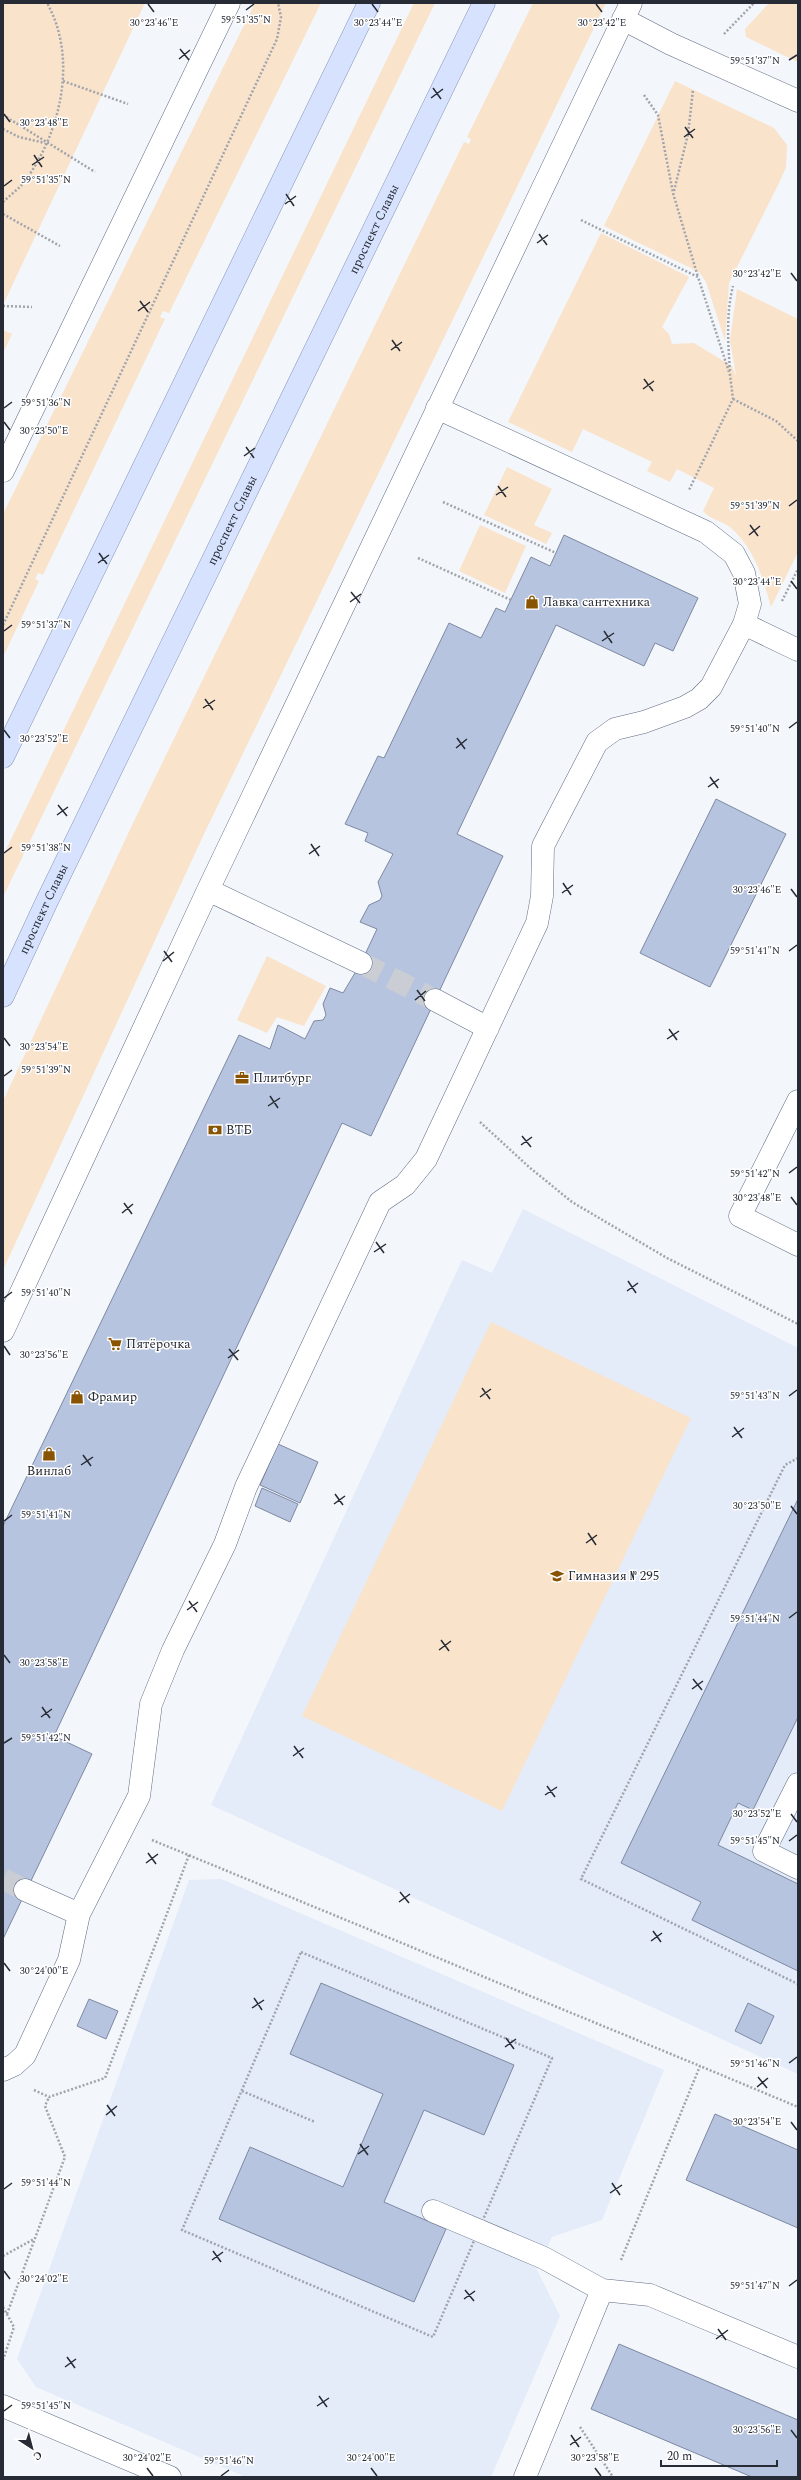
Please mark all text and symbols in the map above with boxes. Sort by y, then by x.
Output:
text: 59°51'35"N [221,12,271,28]
text: 30°23'46"E [130,15,178,31]
text: 30°23'44"E [354,15,402,31]
text: 30°23'42"E [578,15,626,31]
text: 59°51'37"N [730,53,780,69]
text: 30°23'48"E [20,115,68,131]
text: 59°51'35"N [21,172,71,188]
street label: проспект Славы [344,181,404,277]
text: 30°23'42"E [733,266,781,282]
text: 59°51'36"N [21,395,71,411]
text: 30°23'50"E [20,423,68,439]
street label: проспект Славы [202,472,263,569]
text: 59°51'39"N [730,498,780,514]
text: 30°23'44"E [733,574,781,590]
place label: Лавка сантехника [543,592,651,612]
shop icon: Лавка сантехника [524,594,540,610]
text: 59°51'37"N [21,617,71,633]
text: 59°51'40"N [730,721,780,737]
text: 30°23'52"E [20,731,68,747]
text: 59°51'38"N [21,840,71,856]
street label: проспект Славы [14,860,74,957]
text: 30°23'46"E [733,882,781,898]
text: 59°51'41"N [730,943,780,959]
text: 30°23'54"E [20,1039,68,1055]
text: 59°51'39"N [21,1062,71,1078]
place label: Плитбург [253,1068,311,1088]
office icon: Плитбург [234,1070,250,1086]
place label: ВТБ [226,1120,252,1140]
bank icon: ВТБ [207,1122,223,1138]
text: 59°51'42"N [730,1166,780,1182]
text: 30°23'48"E [733,1190,781,1206]
text: 59°51'40"N [21,1285,71,1301]
place label: Пятёрочка [126,1334,191,1354]
supermarket icon: Пятёрочка [107,1336,123,1352]
text: 30°23'56"E [20,1347,68,1363]
place label: Фрамир [88,1387,137,1407]
text: 59°51'43"N [730,1388,780,1404]
shop icon: Фрамир [69,1389,85,1405]
shop icon: Винлаб [41,1446,57,1462]
place label: Винлаб [27,1461,71,1481]
text: 30°23'50"E [733,1498,781,1514]
text: 59°51'41"N [21,1507,71,1523]
place label: Гимназия № 295 [568,1566,659,1586]
school or university icon: Гимназия № 295 [549,1568,565,1584]
text: 59°51'44"N [730,1611,780,1627]
text: 30°23'58"E [20,1655,68,1671]
text: 59°51'42"N [21,1730,71,1746]
text: 30°23'52"E [733,1806,781,1822]
text: 59°51'45"N [730,1833,780,1849]
text: 30°24'00"E [20,1963,68,1979]
text: 59°51'46"N [730,2056,780,2072]
text: 30°23'54"E [733,2114,781,2130]
text: 59°51'44"N [21,2175,71,2191]
text: 30°24'02"E [20,2271,68,2287]
text: 59°51'47"N [730,2278,780,2294]
text: 59°51'45"N [21,2398,71,2414]
text: 30°23'56"E [733,2422,781,2438]
north arrow [12,2428,52,2468]
scale bar [661,2442,777,2468]
text: С [29,2447,46,2465]
text: 20 m [667,2447,692,2466]
text: 30°24'02"E [123,2450,171,2466]
text: 30°24'00"E [347,2450,395,2466]
text: 30°23'58"E [571,2450,619,2466]
text: 59°51'46"N [204,2453,254,2469]

